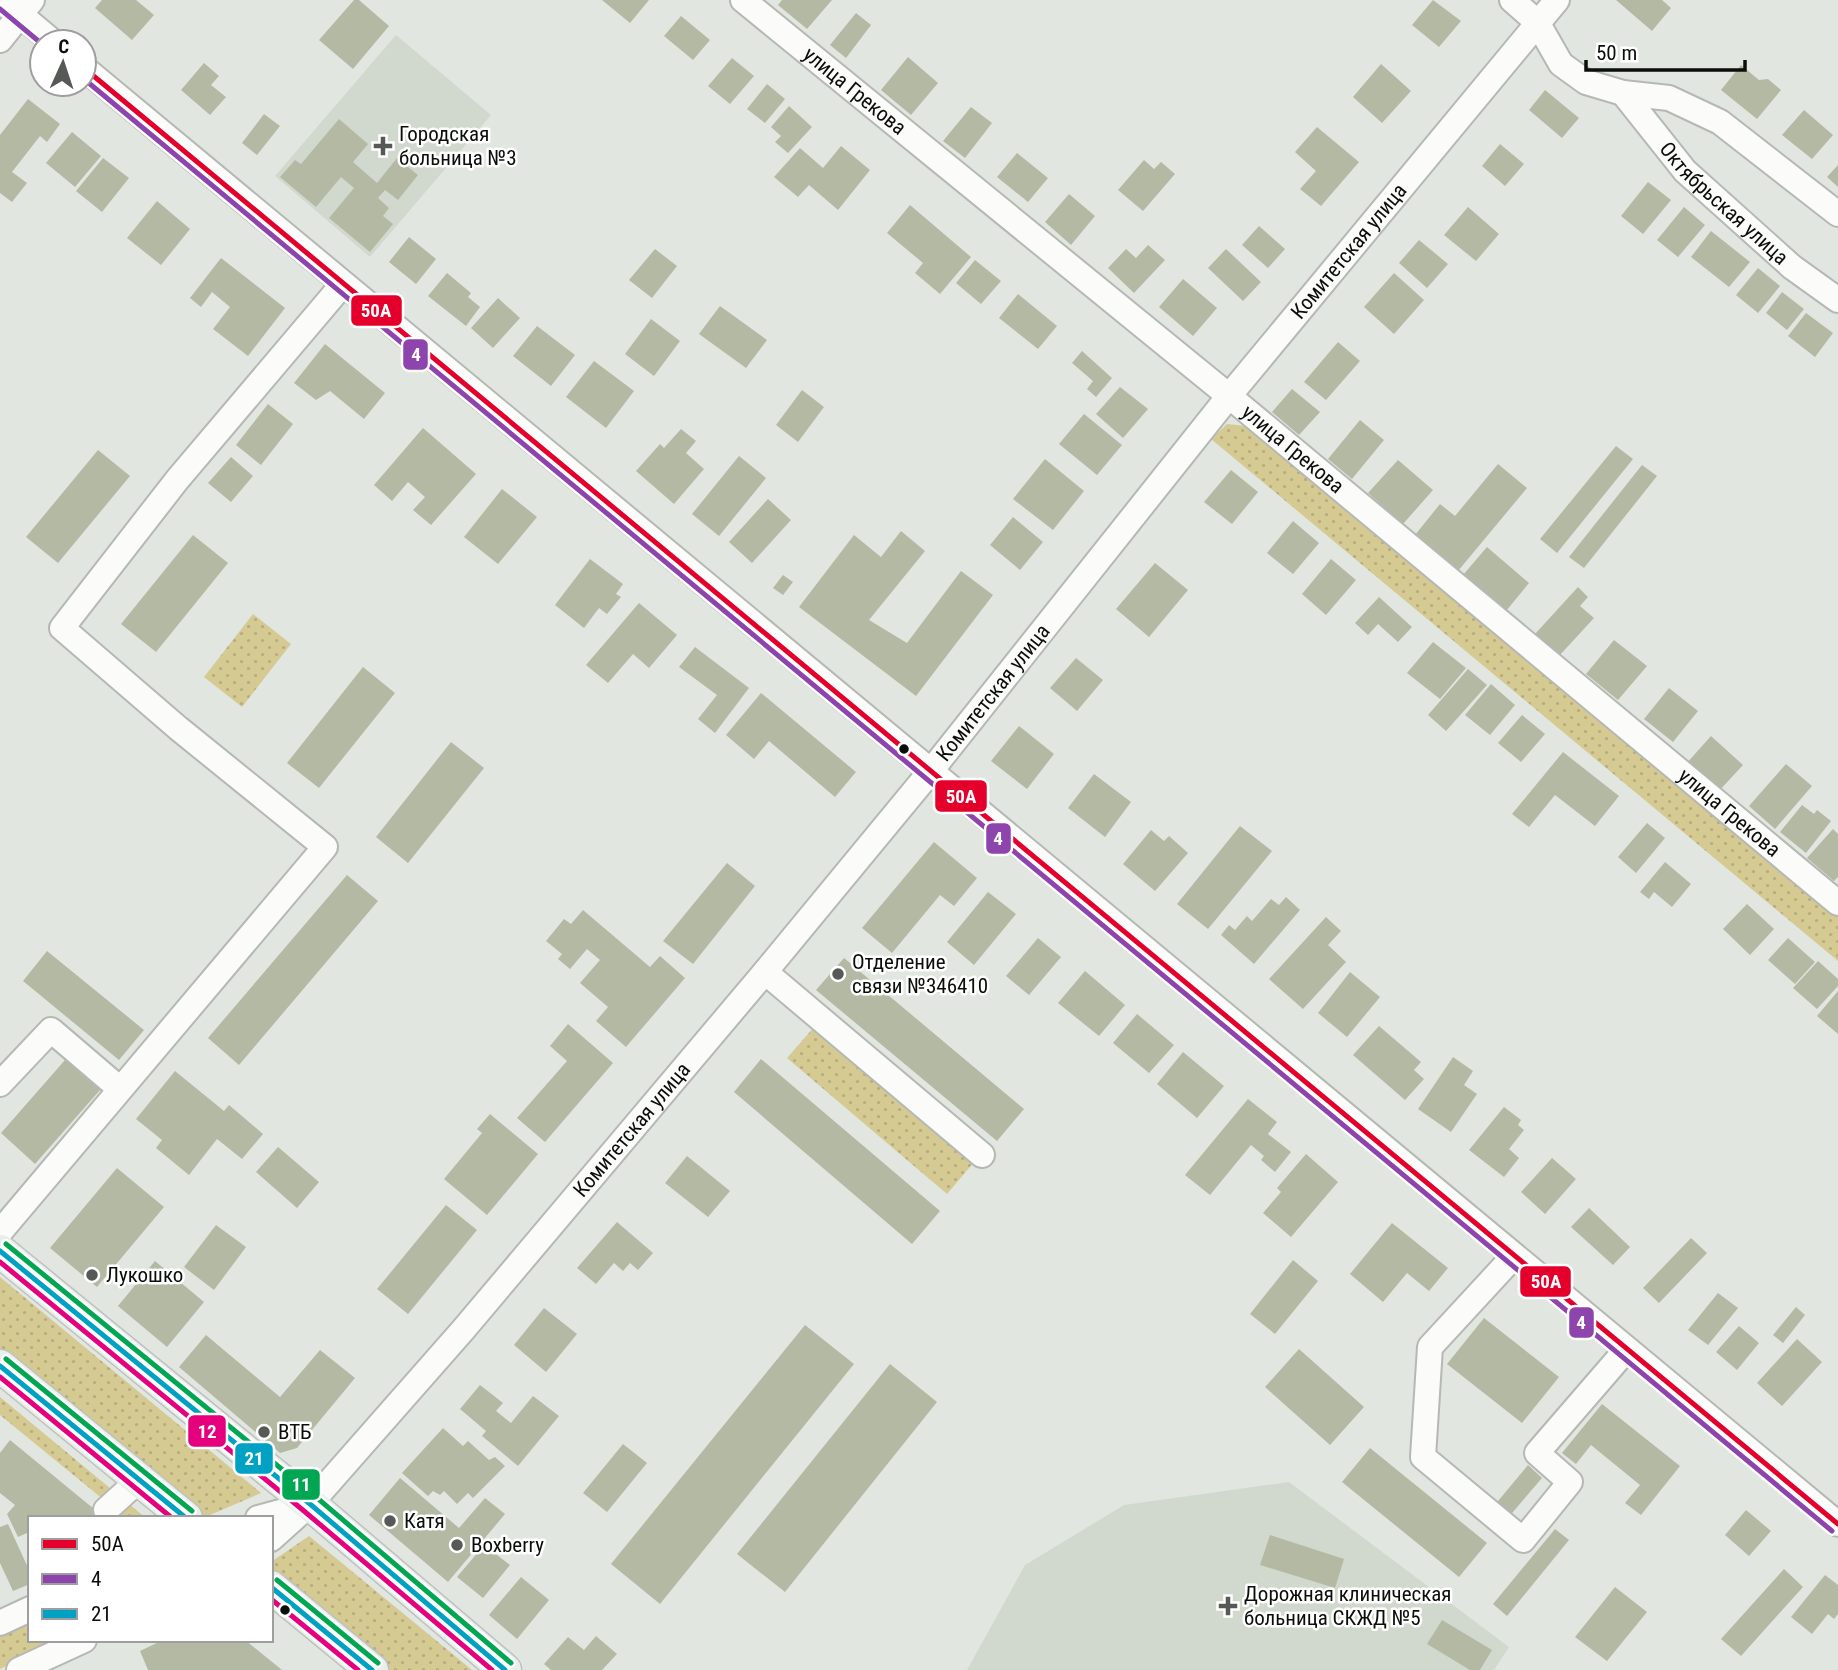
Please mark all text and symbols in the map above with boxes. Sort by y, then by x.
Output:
north arrow [28,28,98,98]
scale bar [1586,28,1745,72]
text: С [58,35,70,58]
text: 50 m [1596,41,1637,65]
street label: улица Грекова [799,42,911,140]
place label: Городская больница №3 [399,122,517,170]
marker: Городская больница №3 [373,136,393,156]
street label: Октябрьская улица [1655,137,1793,270]
street label: Комитетская улица [1286,179,1412,324]
line badge: 50А [350,294,403,327]
text: 50А [361,299,392,322]
line badge: 4 [402,338,429,371]
text: 4 [411,343,421,366]
street label: улица Грекова [1237,400,1349,498]
street label: Комитетская улица [931,620,1055,766]
unlabelled marker [897,742,911,756]
street label: улица Грекова [1674,763,1785,862]
line badge: 50А [934,779,988,813]
text: 50А [946,785,977,808]
line badge: 4 [985,822,1012,855]
text: 4 [993,827,1003,850]
place label: Отделение связи №346410 [852,950,988,998]
marker: Отделение связи №346410 [830,966,846,982]
street label: Комитетская улица [569,1058,695,1202]
place label: Лукошко [106,1263,183,1287]
line badge: 50А [1519,1265,1572,1298]
marker: Лукошко [84,1267,100,1283]
text: 50А [1531,1270,1562,1293]
line badge: 4 [1568,1306,1595,1339]
text: 4 [1576,1311,1586,1334]
line badge: 12 [187,1414,227,1448]
text: 12 [197,1420,217,1443]
place label: ВТБ [278,1420,312,1444]
marker: ВТБ [256,1424,272,1440]
line badge: 21 [234,1442,274,1475]
text: 21 [244,1447,264,1470]
line badge: 11 [281,1468,321,1501]
text: 11 [291,1473,311,1496]
place label: Катя [404,1509,445,1533]
marker: Катя [382,1513,398,1529]
legend [28,1516,273,1642]
text: 50А [91,1532,124,1556]
place label: Boxberry [471,1533,544,1557]
marker: Boxberry [449,1537,465,1553]
text: 4 [91,1567,101,1591]
place label: Дорожная клиническая больница СКЖД №5 [1244,1582,1451,1630]
marker: Дорожная клиническая больница СКЖД №5 [1218,1596,1238,1616]
text: 21 [91,1602,112,1626]
unlabelled marker [278,1603,292,1617]

